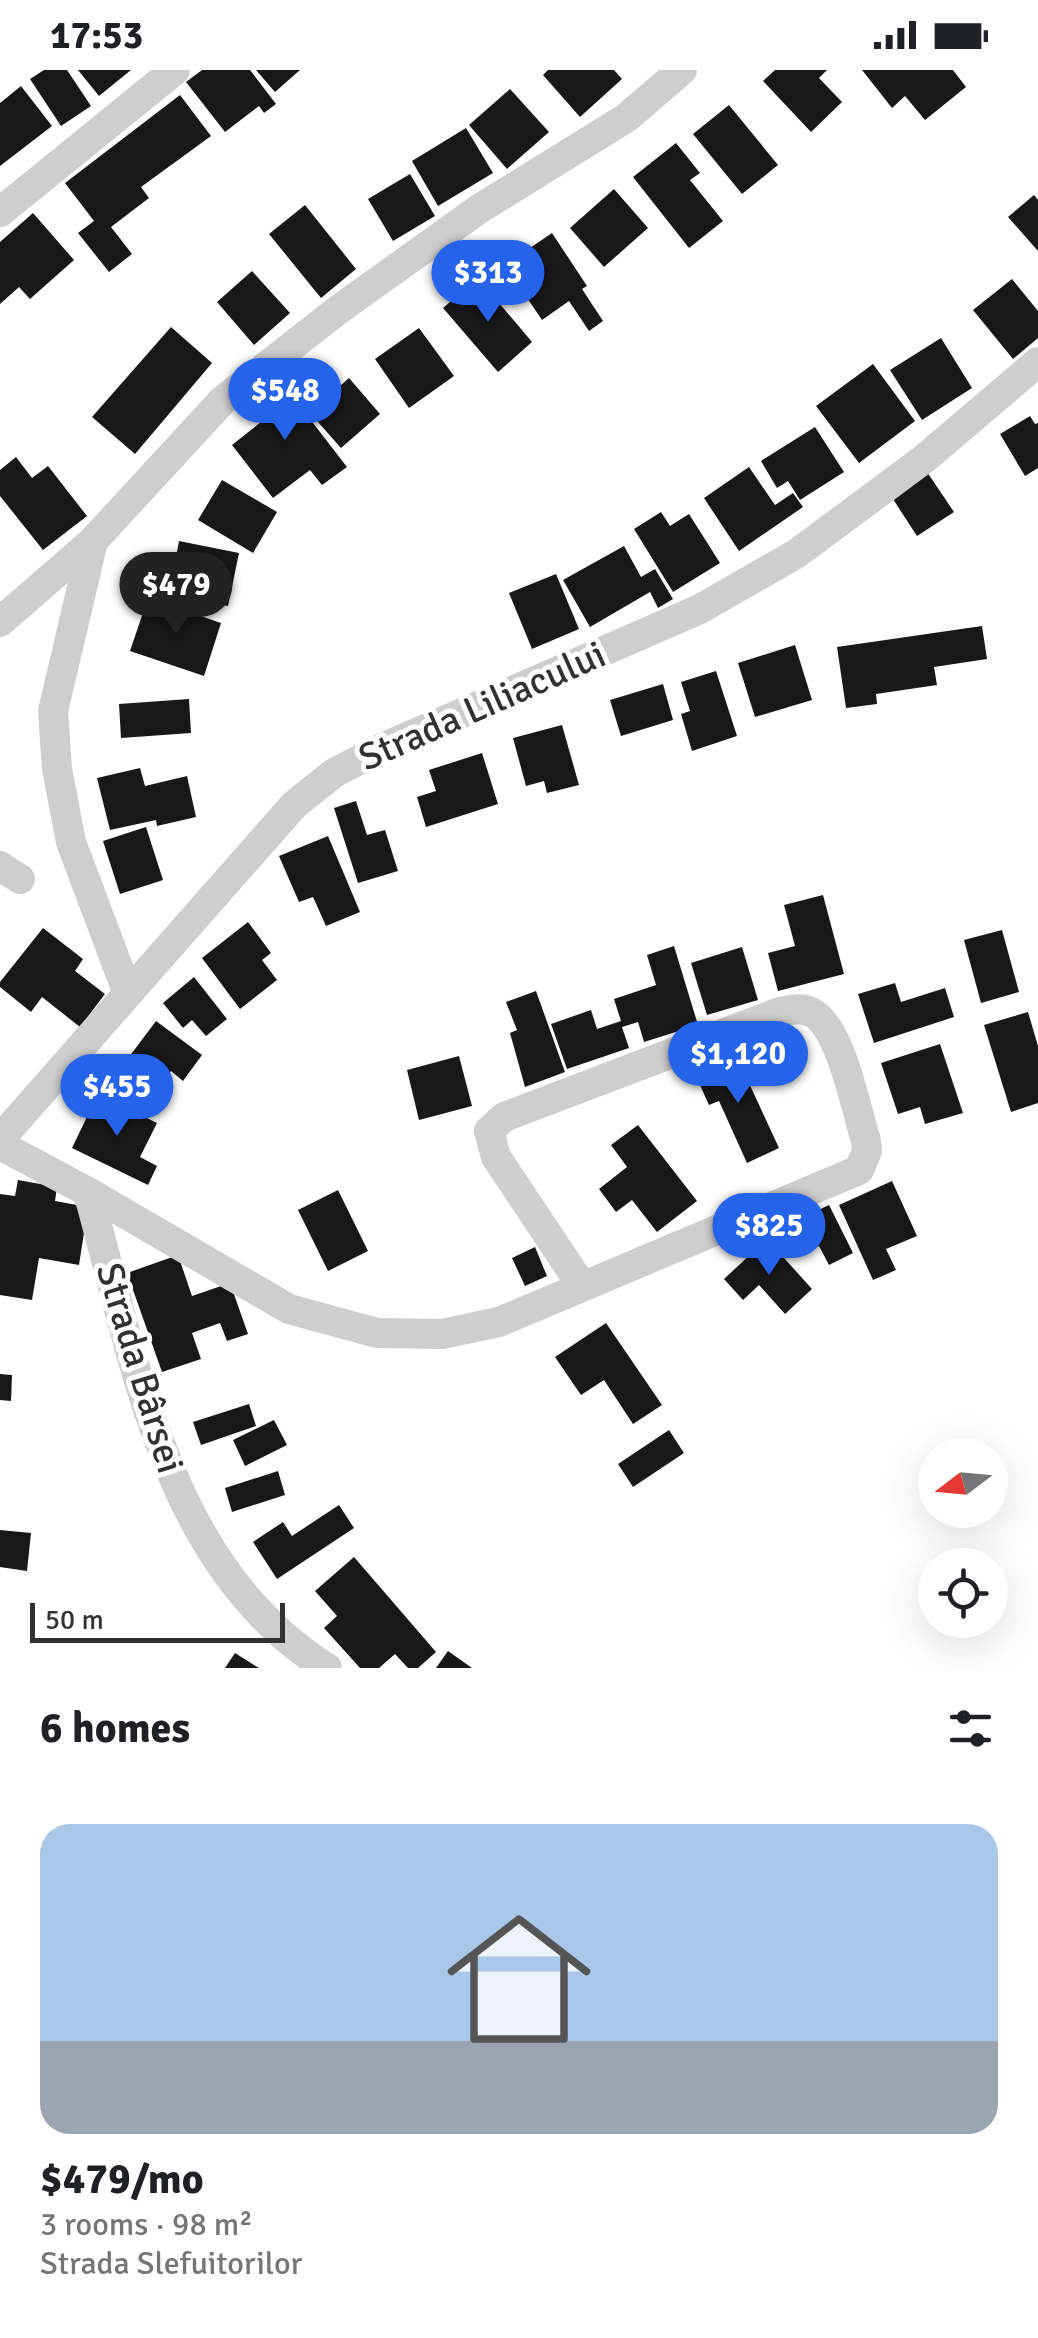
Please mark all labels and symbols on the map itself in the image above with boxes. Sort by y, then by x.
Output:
pin: $313 [429,240,547,325]
pin: $548 [226,358,344,443]
pin: $479 [117,552,235,637]
street label: Strada Liliacului [351,631,613,781]
pin: $1,120 [657,1021,819,1106]
pin: $455 [58,1054,176,1139]
pin: $825 [710,1193,828,1278]
street label: Strada Bârsei [86,1257,194,1479]
north arrow [918,1438,1008,1528]
scale bar [30,1598,285,1642]

